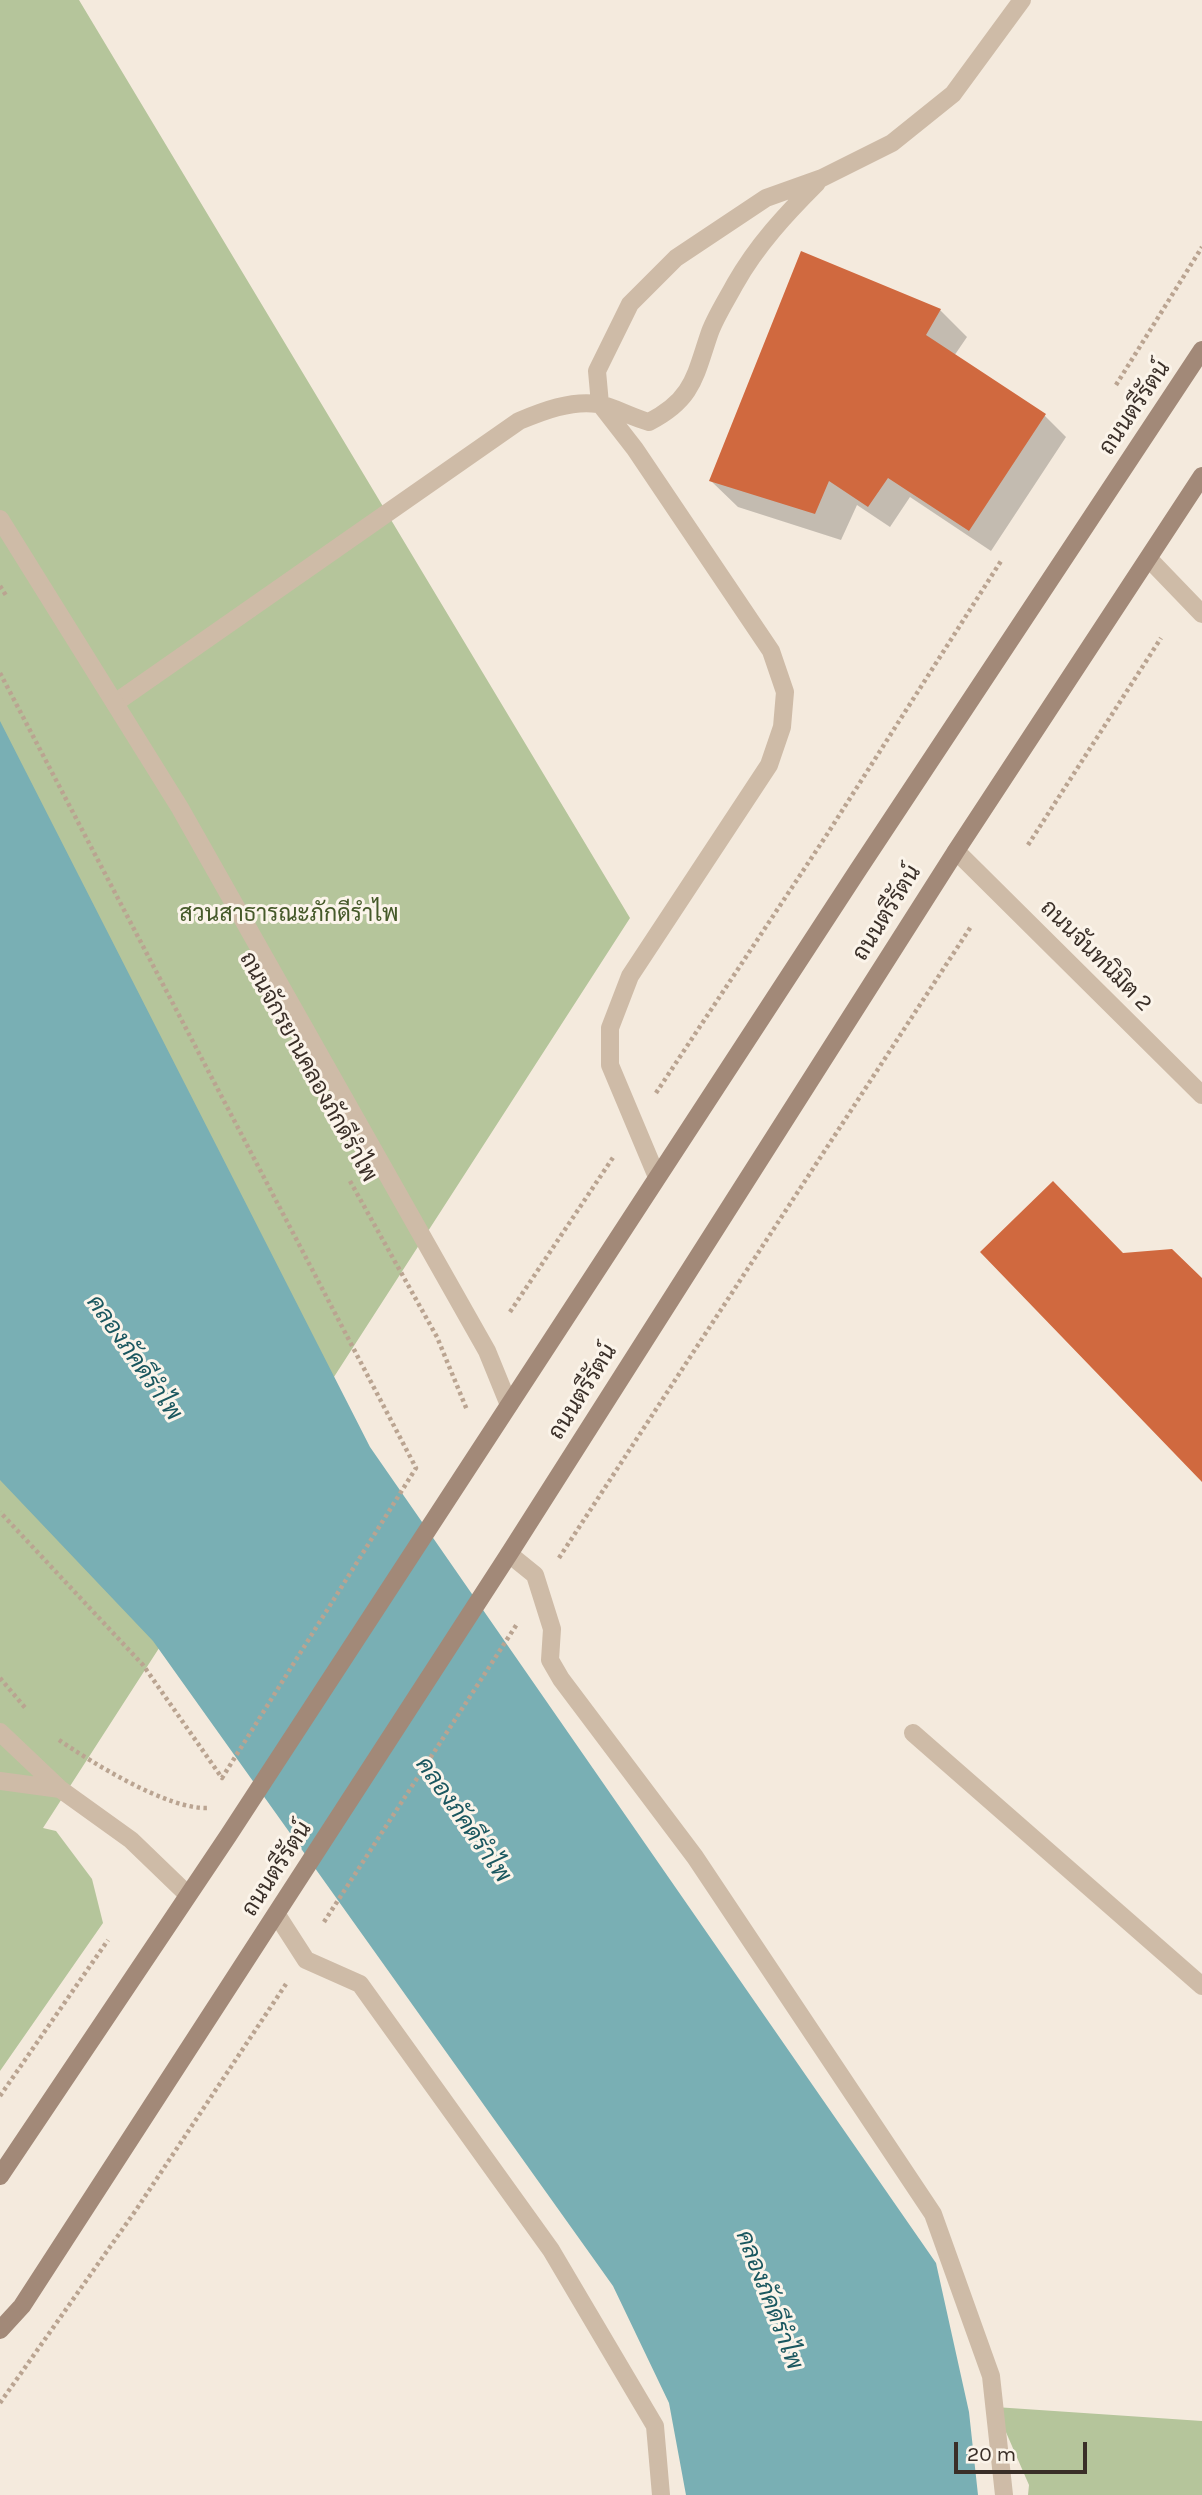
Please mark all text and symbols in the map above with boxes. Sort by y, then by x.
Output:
street label: ถนนตรีรัตน์ [1094,356,1176,460]
street label: ถนนตรีรัตน์ [847,860,927,966]
street label: ถนนจันทนิมิต 2 [1034,894,1158,1018]
park label: สวนสาธารณะภักดีรำไพ [179,900,399,928]
street label: ถนนจักรยานคลองภักดีรำไพ [233,947,383,1187]
water label: คลองภัคดีรำไพ [80,1290,188,1426]
street label: ถนนตรีรัตน์ [543,1339,623,1445]
water label: คลองภัคดีรำไพ [409,1752,517,1888]
street label: ถนนตรีรัตน์ [236,1816,318,1922]
water label: คลองภัคดีรำไพ [729,2226,809,2374]
scale bar [957,2428,1090,2472]
text: 20 m [967,2442,1016,2466]

